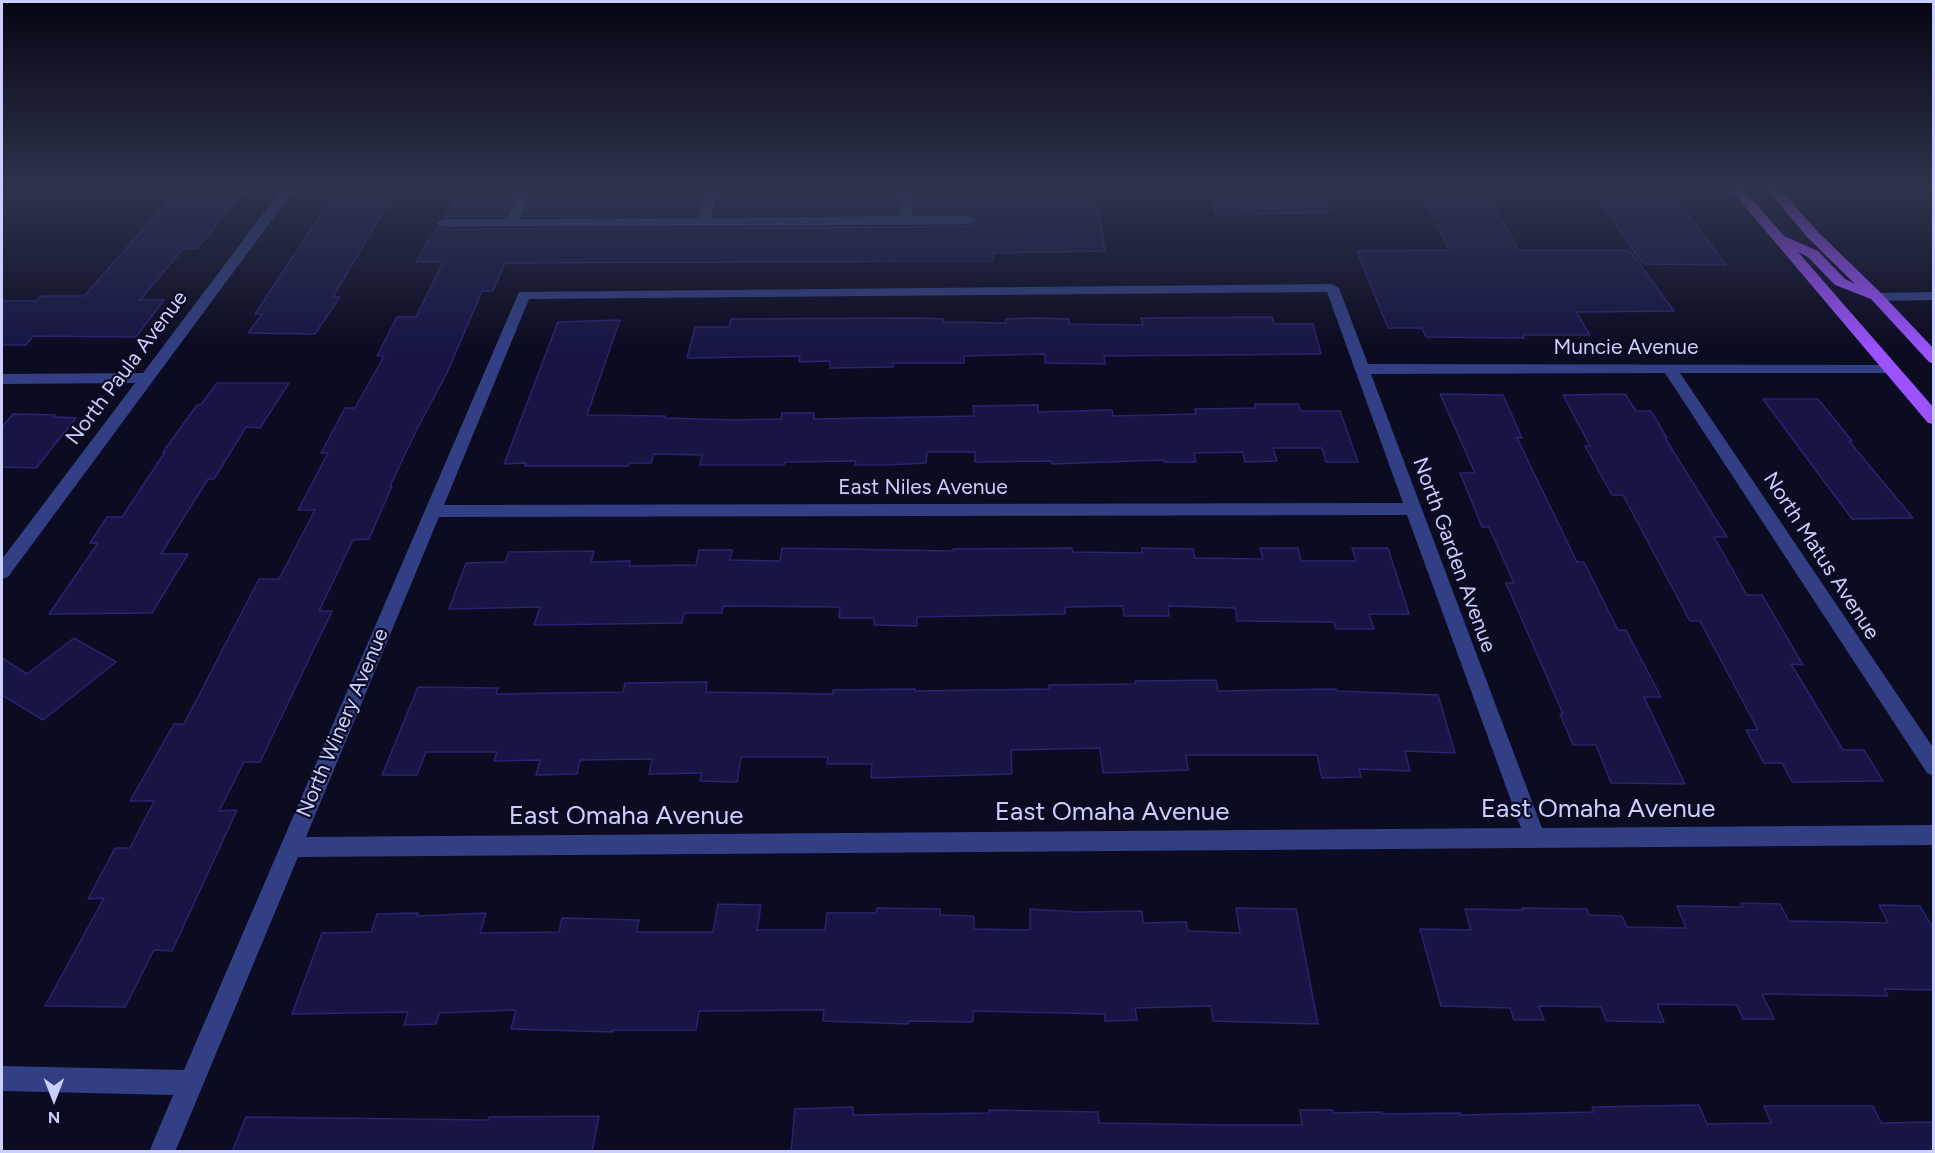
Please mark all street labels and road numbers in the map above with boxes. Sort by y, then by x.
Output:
street label: North Paula Avenue [61,286,193,450]
street label: Muncie Avenue [1553,335,1699,361]
street label: North Garden Avenue [1407,454,1501,656]
street label: North Matus Avenue [1757,468,1885,644]
street label: East Niles Avenue [838,475,1008,501]
street label: North Winery Avenue [292,625,394,821]
street label: East Omaha Avenue [1481,793,1715,825]
street label: East Omaha Avenue [995,796,1229,828]
street label: East Omaha Avenue [509,800,743,832]

